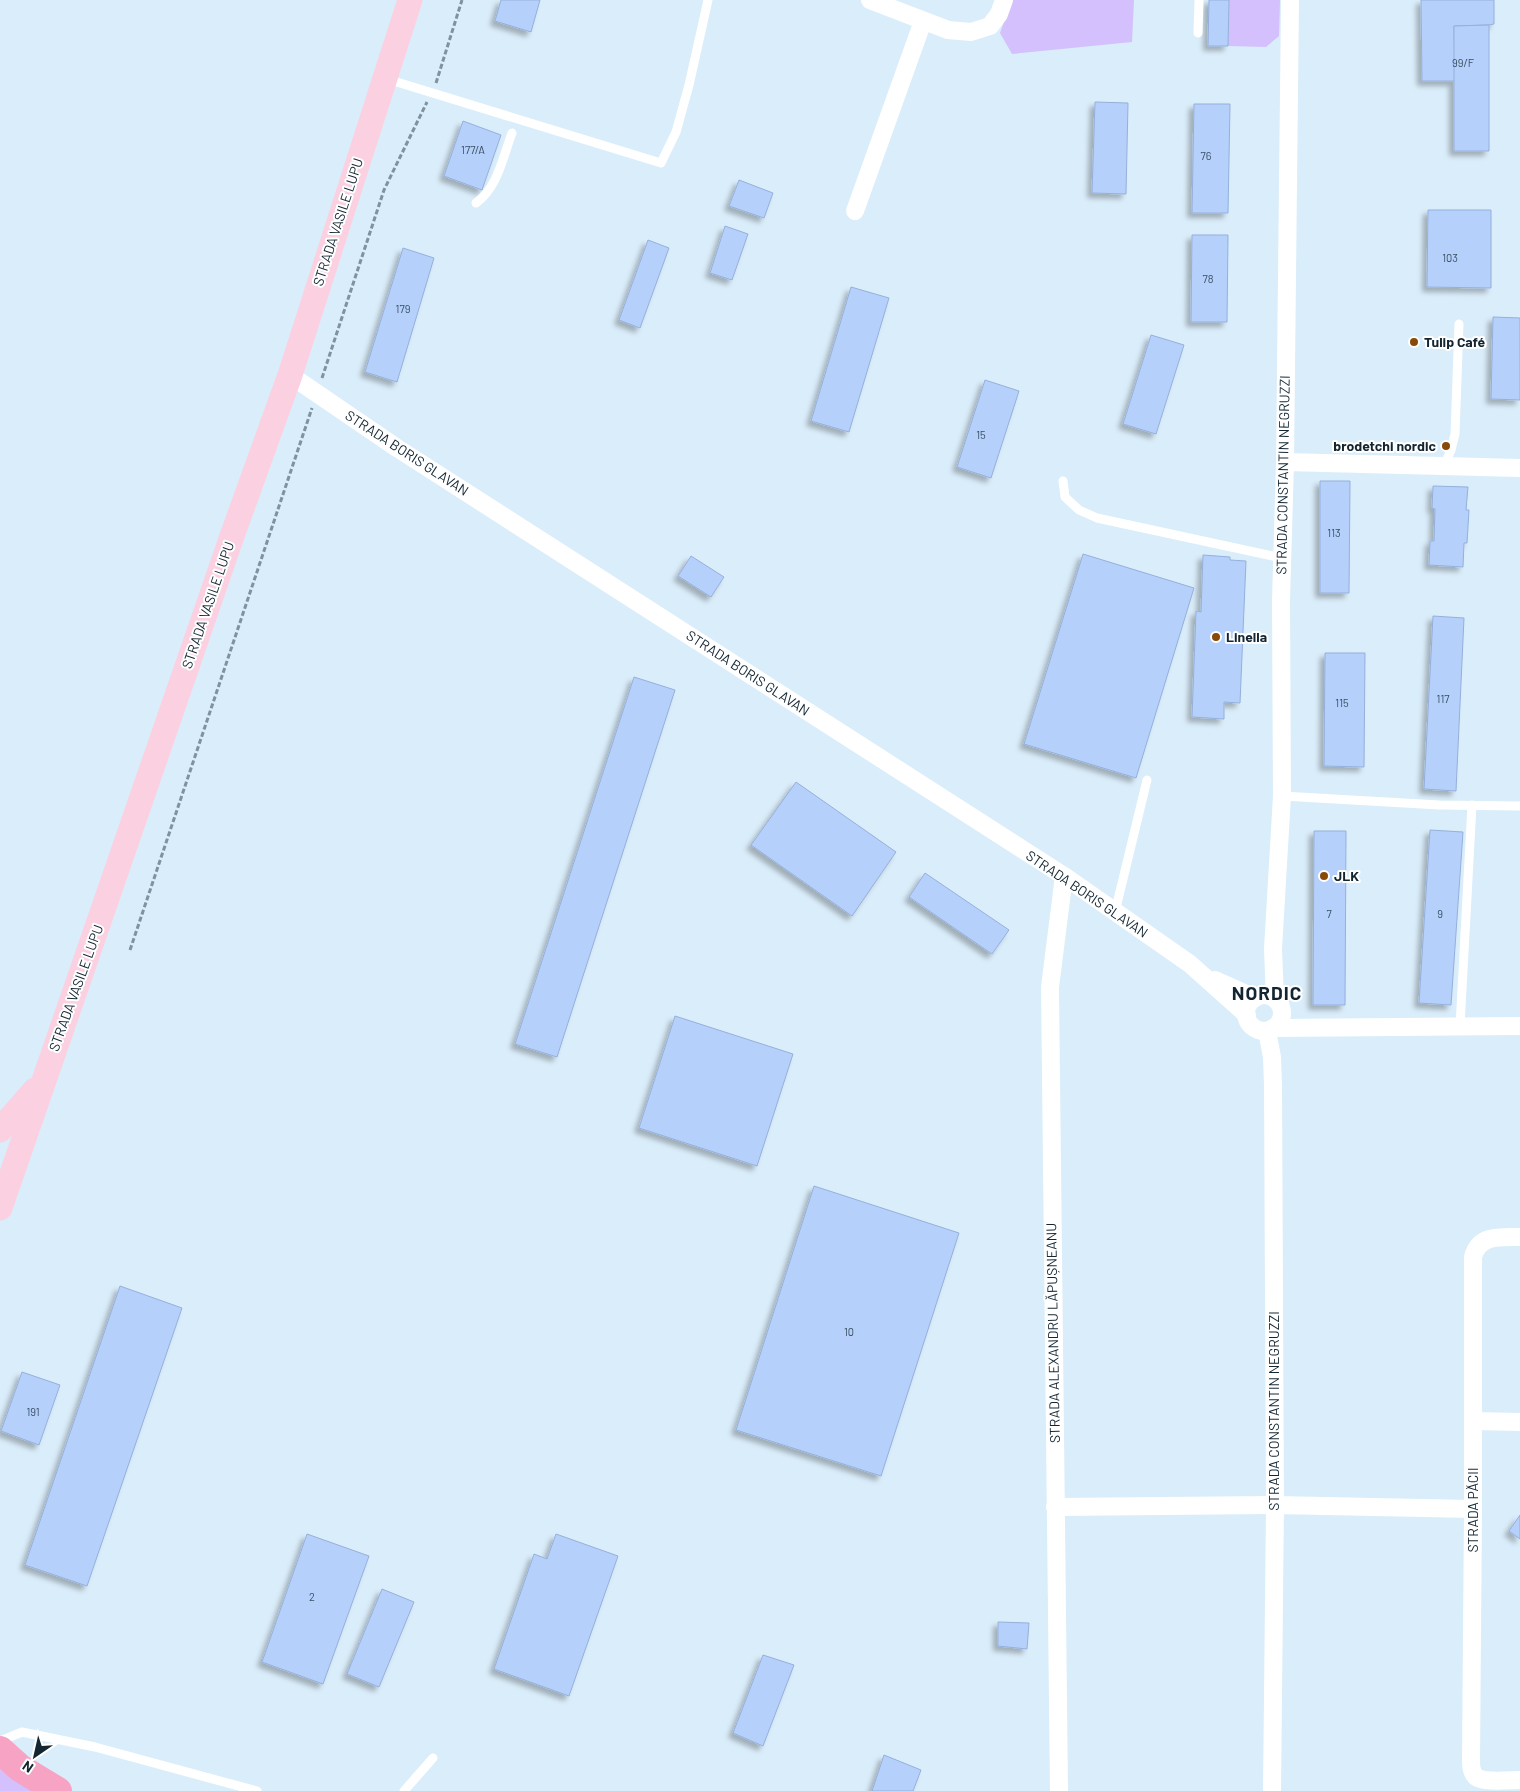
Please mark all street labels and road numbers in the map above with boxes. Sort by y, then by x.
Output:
street label: STRADA VASILE LUPU [309,156,366,288]
street label: STRADA CONSTANTIN NEGRUZZI [1272,375,1293,575]
street label: STRADA BORIS GLAVAN [342,406,472,499]
street label: STRADA VASILE LUPU [178,539,237,671]
street label: STRADA BORIS GLAVAN [683,626,813,719]
street label: STRADA BORIS GLAVAN [1023,846,1152,941]
street label: STRADA VASILE LUPU [45,922,106,1053]
street label: STRADA ALEXANDRU LĂPUȘNEANU [1042,1223,1063,1443]
street label: STRADA CONSTANTIN NEGRUZZI [1265,1311,1282,1511]
street label: STRADA PĂCII [1464,1467,1481,1553]

